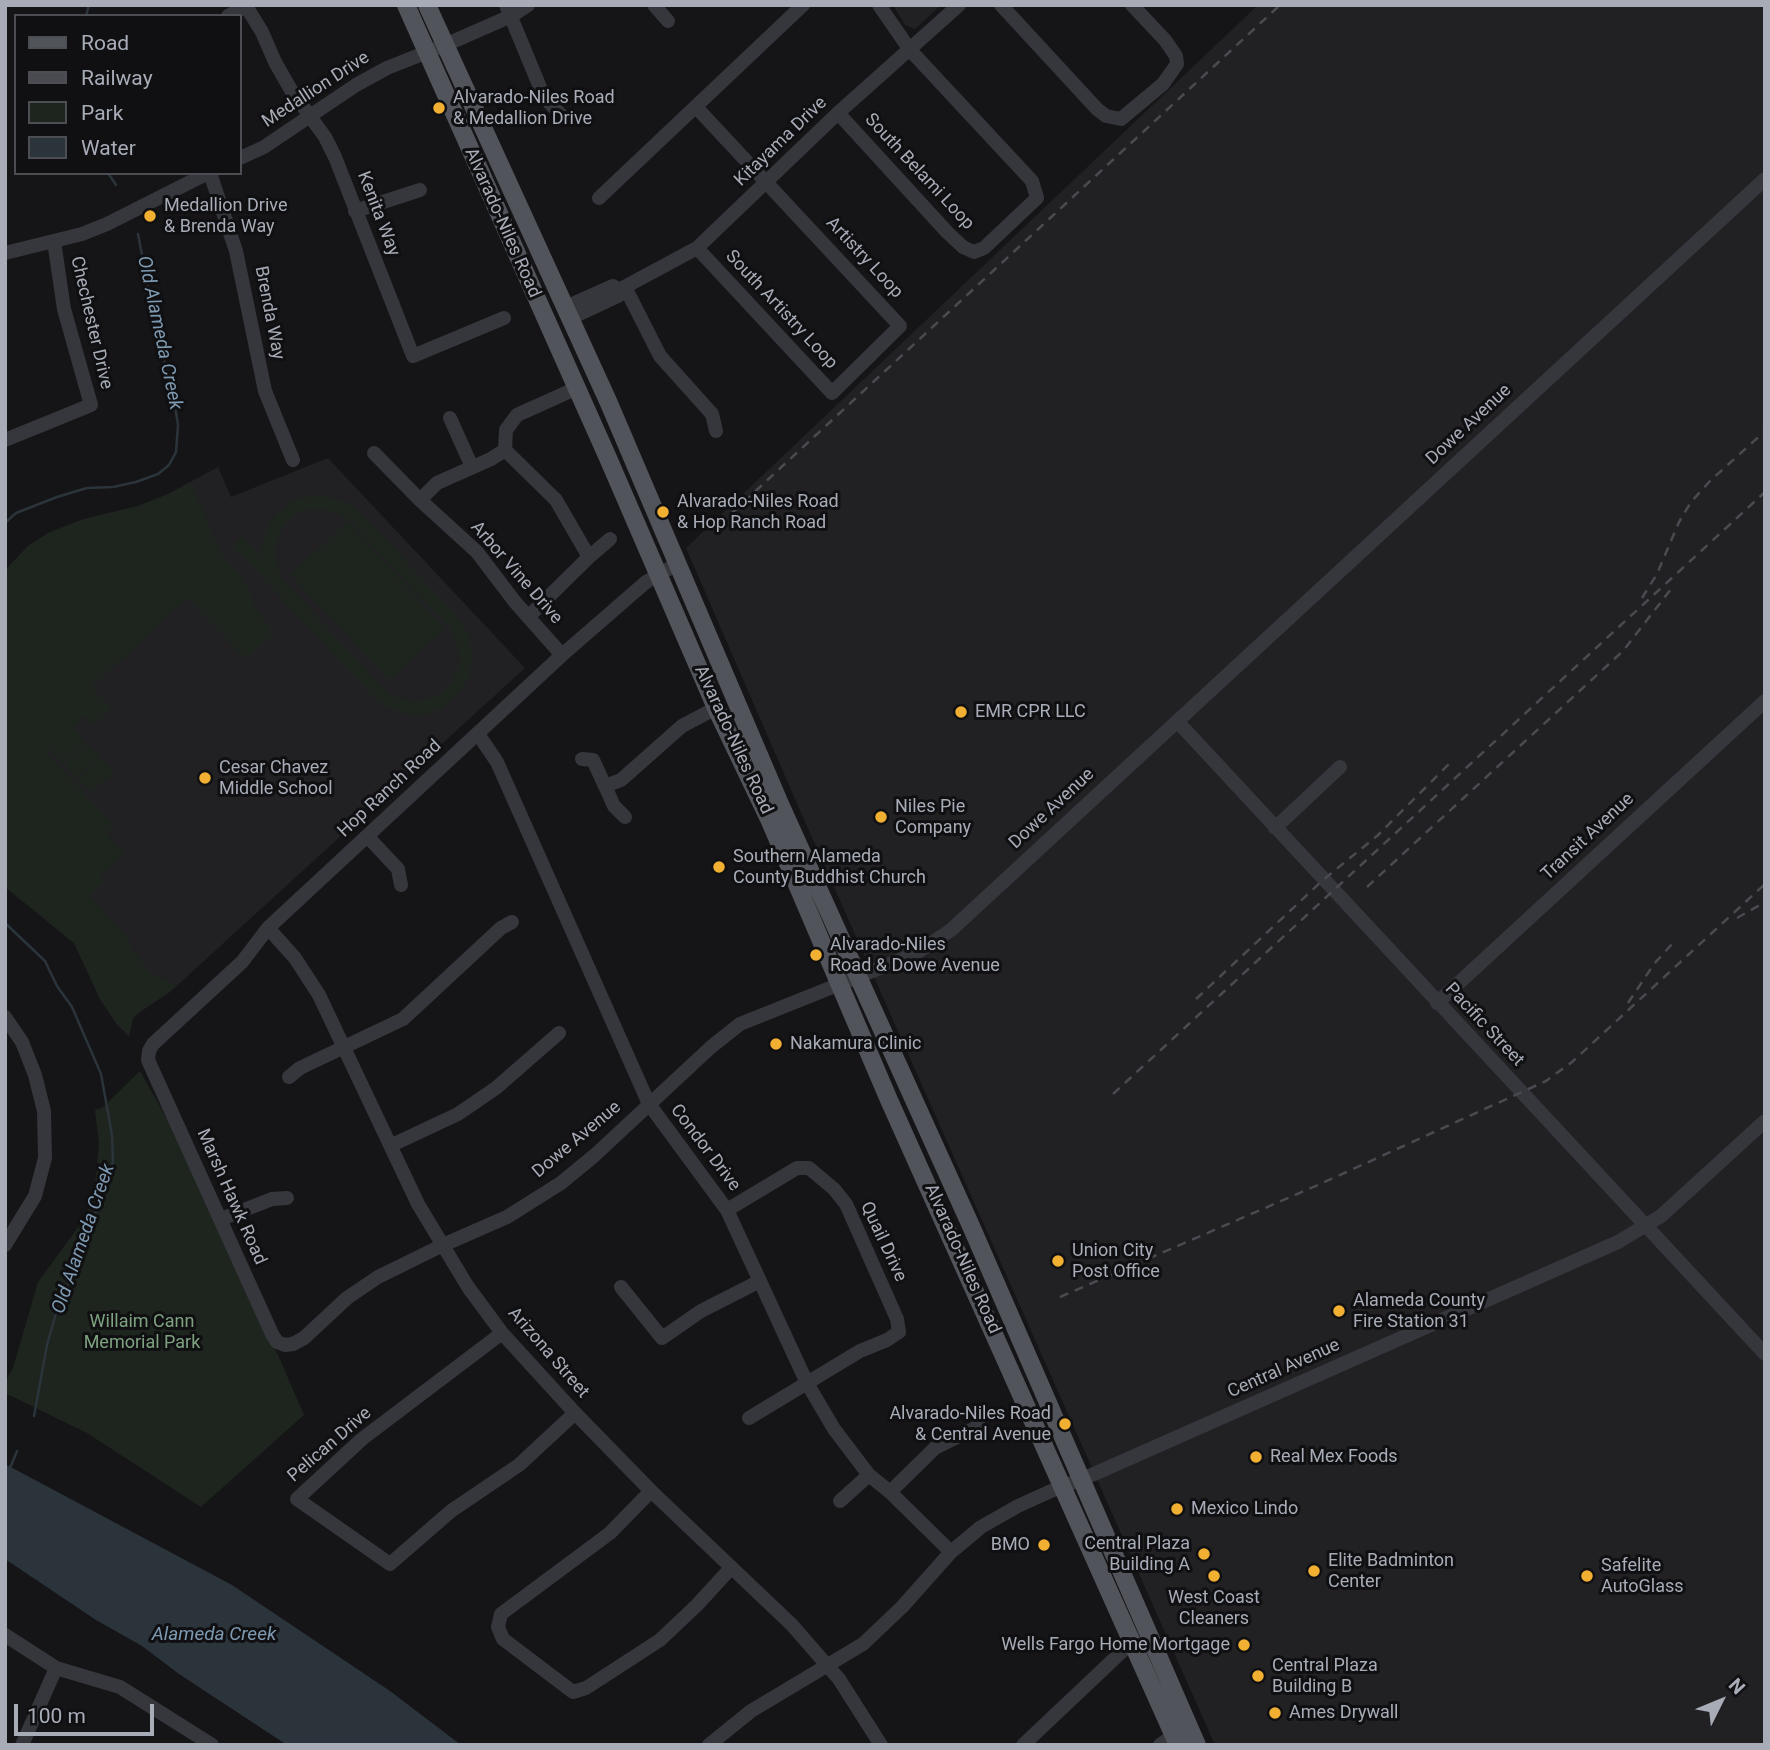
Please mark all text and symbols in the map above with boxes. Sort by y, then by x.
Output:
legend [14,14,242,175]
text: Road [81,31,129,55]
street label: Medallion Drive [258,47,374,133]
text: Railway [81,66,153,90]
place label: Alvarado-Niles Road & Medallion Drive [453,87,615,130]
street label: Kitayama Drive [730,93,832,191]
marker: Alvarado-Niles Road & Medallion Drive [431,100,447,116]
text: Park [81,101,123,125]
street label: South Belami Loop [860,109,978,235]
text: Water [81,136,136,160]
street label: Alvarado-Niles Road [459,145,545,301]
street label: Kenita Way [352,169,404,259]
place label: Medallion Drive & Brenda Way [164,195,287,238]
marker: Medallion Drive & Brenda Way [142,208,158,224]
street label: Artistry Loop [821,213,907,303]
street label: South Artistry Loop [720,246,842,374]
street label: Chechester Drive [65,254,117,392]
water label: Old Alameda Creek [132,254,186,412]
street label: Brenda Way [249,264,289,362]
street label: Dowe Avenue [1422,380,1516,470]
place label: Alvarado-Niles Road & Hop Ranch Road [677,491,839,534]
marker: Alvarado-Niles Road & Hop Ranch Road [655,504,671,520]
street label: Arbor Vine Drive [466,517,566,629]
street label: Alvarado-Niles Road [689,662,777,818]
place label: EMR CPR LLC [975,701,1086,723]
marker: EMR CPR LLC [953,704,969,720]
street label: Hop Ranch Road [334,736,446,842]
place label: Cesar Chavez Middle School [219,757,333,800]
street label: Dowe Avenue [1005,764,1099,854]
marker: Cesar Chavez Middle School [197,770,213,786]
street label: Transit Avenue [1537,789,1639,885]
place label: Niles Pie Company [895,796,971,838]
marker: Niles Pie Company [873,809,889,825]
place label: Southern Alameda County Buddhist Church [733,846,926,888]
marker: Southern Alameda County Buddhist Church [711,859,727,875]
place label: Alvarado-Niles Road & Dowe Avenue [830,934,1000,976]
marker: Alvarado-Niles Road & Dowe Avenue [808,947,824,963]
street label: Pacific Street [1440,979,1528,1071]
place label: Nakamura Clinic [790,1033,921,1055]
marker: Nakamura Clinic [768,1036,784,1052]
street label: Dowe Avenue [529,1097,625,1183]
street label: Condor Drive [665,1100,745,1196]
street label: Marsh Hawk Road [191,1126,271,1268]
water label: Old Alameda Creek [48,1161,120,1317]
street label: Alvarado-Niles Road [919,1181,1005,1337]
street label: Quail Drive [855,1199,911,1285]
place label: Union City Post Office [1072,1240,1160,1282]
marker: Union City Post Office [1050,1253,1066,1269]
place label: Alameda County Fire Station 31 [1353,1290,1485,1332]
street label: Arizona Street [503,1303,593,1403]
marker: Alameda County Fire Station 31 [1331,1303,1347,1319]
park label: Willaim Cann Memorial Park [84,1311,200,1354]
street label: Central Avenue [1225,1335,1343,1403]
street label: Pelican Drive [284,1403,376,1487]
place label: Alvarado-Niles Road & Central Avenue [889,1403,1051,1446]
marker: Alvarado-Niles Road & Central Avenue [1057,1416,1073,1432]
place label: Real Mex Foods [1270,1446,1398,1468]
marker: Real Mex Foods [1248,1449,1264,1465]
place label: Mexico Lindo [1191,1498,1298,1520]
marker: Mexico Lindo [1169,1501,1185,1517]
place label: Central Plaza Building A [1084,1533,1190,1576]
place label: BMO [991,1534,1030,1556]
marker: BMO [1036,1537,1052,1553]
marker: Central Plaza Building A [1196,1546,1212,1562]
place label: Elite Badminton Center [1328,1550,1454,1592]
place label: Safelite AutoGlass [1601,1555,1684,1598]
marker: Elite Badminton Center [1306,1563,1322,1579]
marker: West Coast Cleaners [1206,1568,1222,1584]
marker: Safelite AutoGlass [1579,1568,1595,1584]
place label: West Coast Cleaners [1168,1587,1260,1630]
water label: Alameda Creek [152,1624,276,1646]
place label: Wells Fargo Home Mortgage [1001,1634,1230,1656]
marker: Wells Fargo Home Mortgage [1236,1637,1252,1653]
place label: Central Plaza Building B [1272,1655,1378,1698]
north arrow [1686,1666,1756,1736]
marker: Central Plaza Building B [1250,1668,1266,1684]
text: N [1724,1674,1750,1699]
scale bar [18,1690,158,1734]
place label: Ames Drywall [1289,1702,1398,1724]
text: 100 m [27,1704,86,1728]
marker: Ames Drywall [1267,1705,1283,1721]

